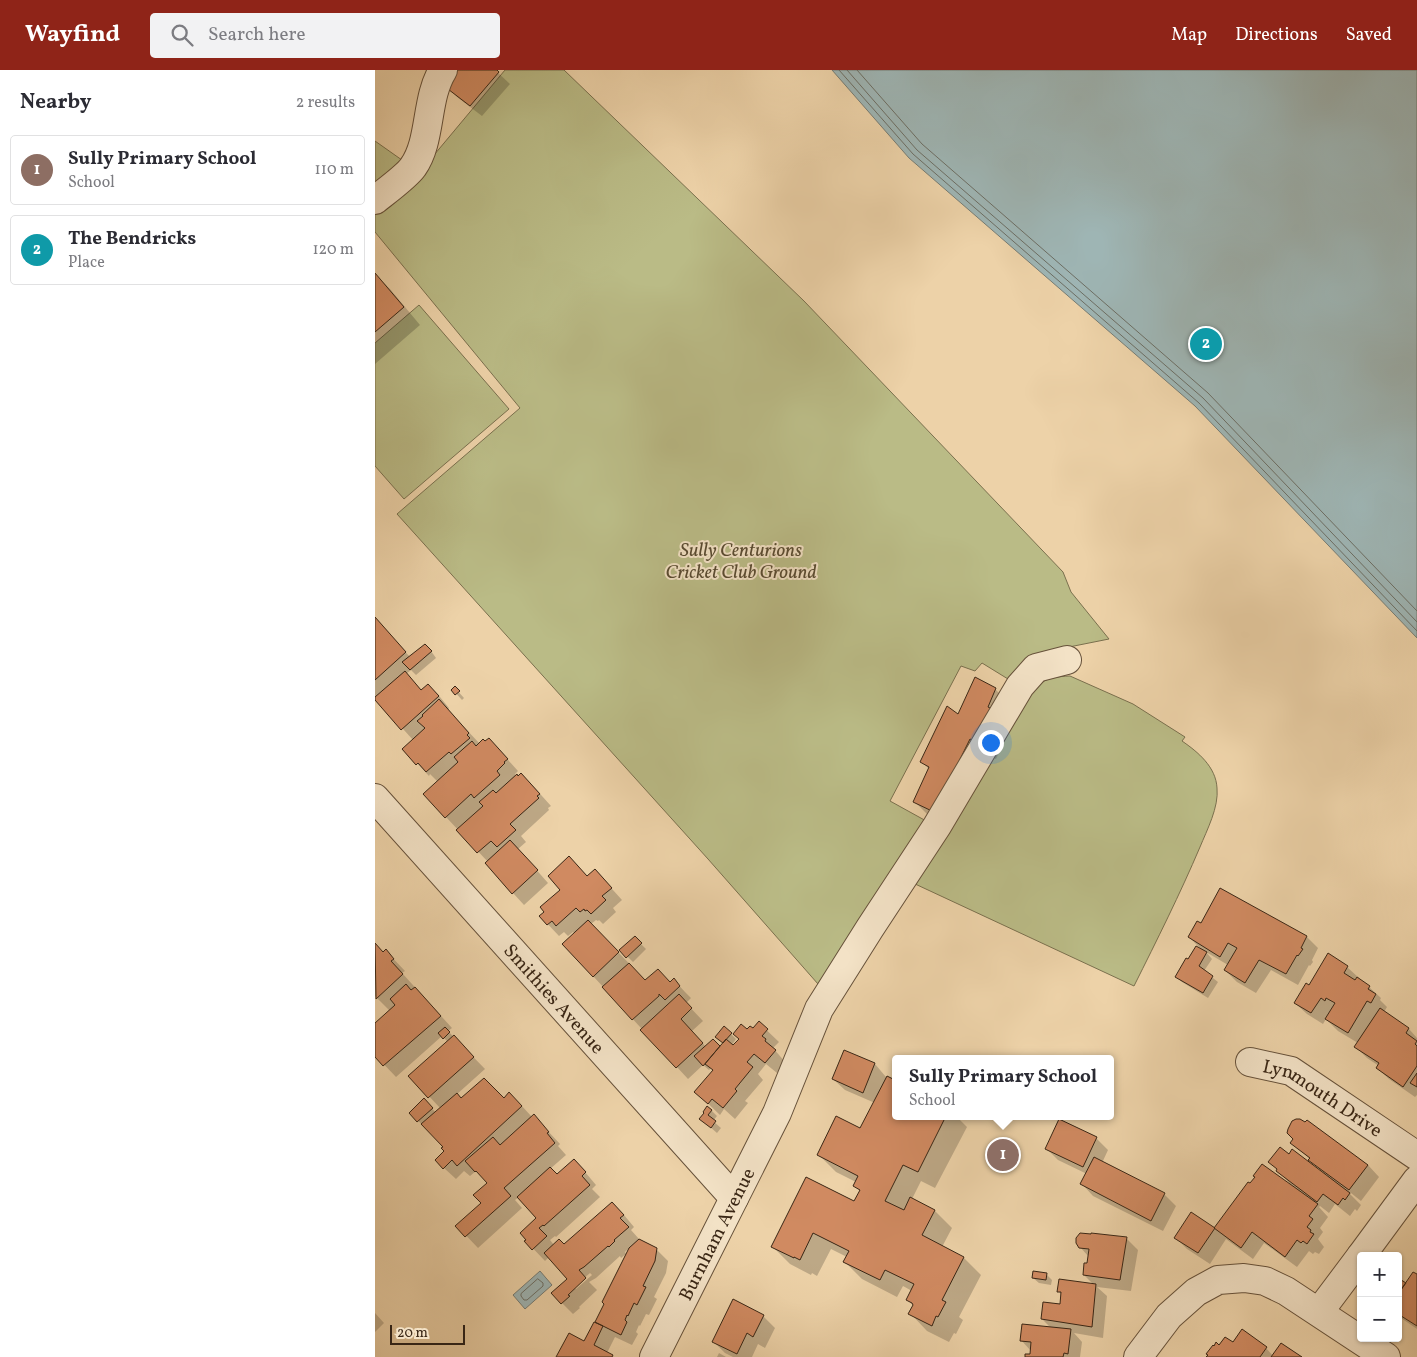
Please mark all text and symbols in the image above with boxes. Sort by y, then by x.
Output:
search box [150,13,500,58]
text: Wayfind [25,18,120,52]
icon: search [168,21,196,49]
text: Search here [208,22,305,48]
text: Map [1171,23,1207,48]
text: Directions [1235,23,1318,48]
text: Saved [1346,23,1392,48]
text: Nearby [20,88,91,117]
text: 2 results [296,92,355,114]
text: Sully Primary School [68,146,257,172]
text: 1 [34,159,40,181]
text: 110 m [315,159,354,181]
text: School [68,172,115,194]
text: The Bendricks [68,226,196,252]
text: 2 [33,239,41,261]
text: 120 m [312,239,354,261]
text: Place [68,252,105,274]
pin: 2 [1190,325,1222,363]
park label: Sully Centurions Cricket Club Ground [665,538,817,586]
your location [978,730,1004,756]
street label: Smithies Avenue [497,939,610,1060]
street label: Lynmouth Drive [1260,1054,1387,1144]
popup [892,1055,1114,1120]
text: Sully Primary School [909,1064,1097,1090]
text: School [909,1090,956,1112]
pin: 1 [987,1136,1019,1174]
street label: Burnham Avenue [674,1164,762,1305]
map controls [1357,1252,1402,1342]
button: + [1357,1252,1402,1297]
button: − [1357,1297,1402,1342]
scale bar [390,1322,465,1345]
text: 20 m [397,1324,428,1343]

